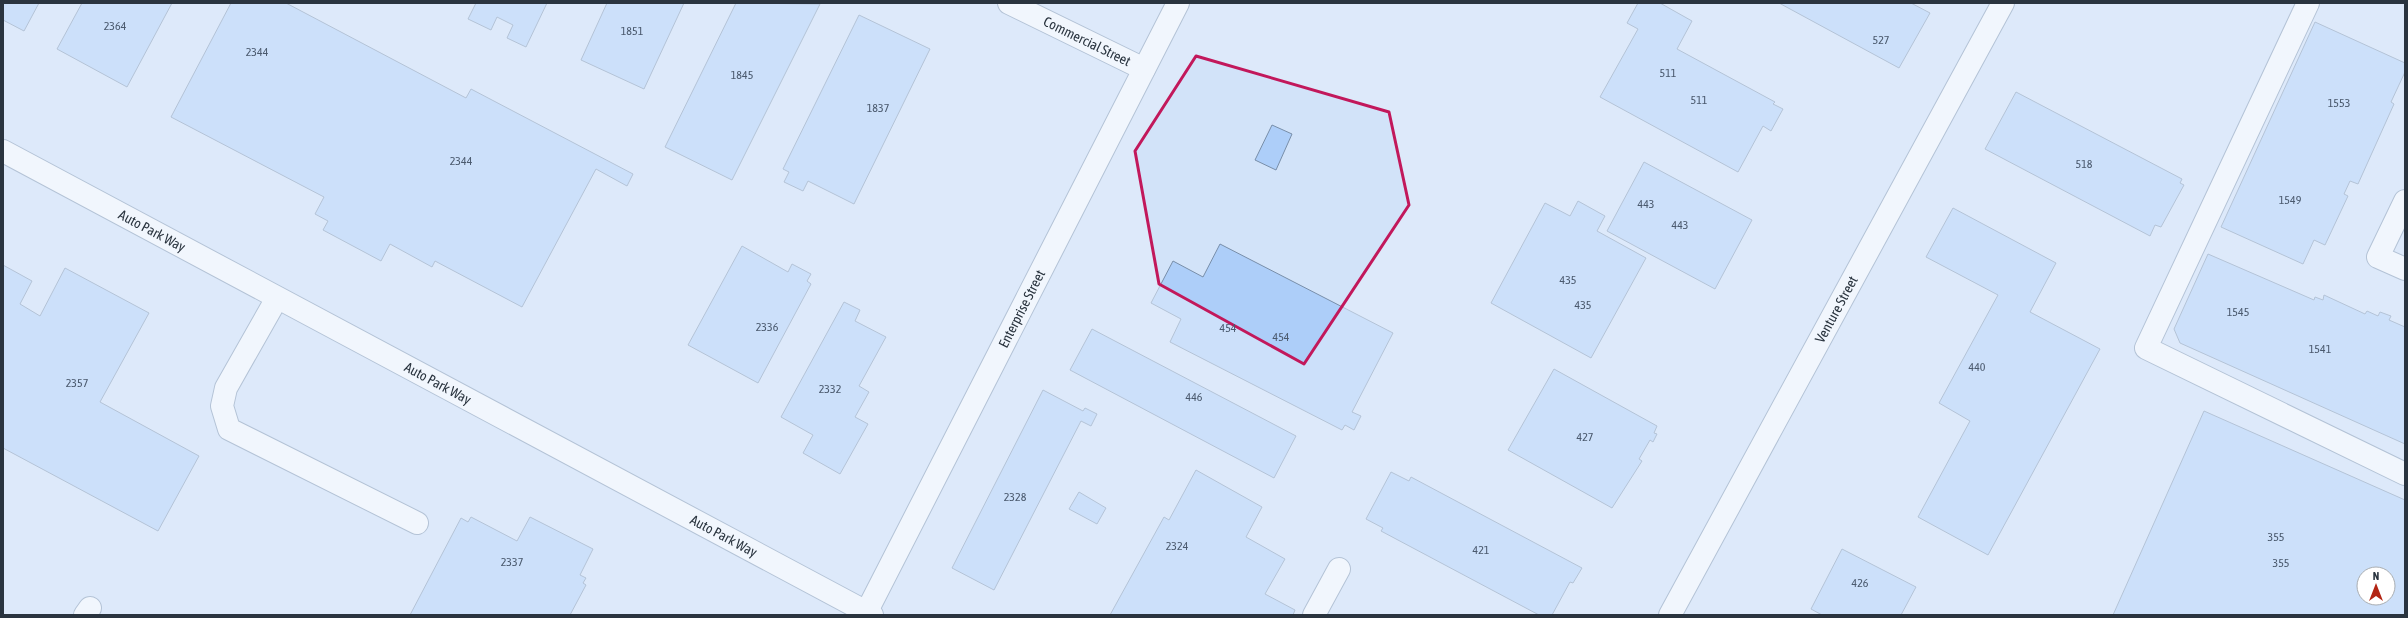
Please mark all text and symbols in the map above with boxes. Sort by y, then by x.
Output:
street label: Commercial Street [1041,13,1133,69]
house number: 2364 [104,19,127,33]
house number: 1851 [621,24,644,38]
house number: 527 [1873,33,1890,47]
house number: 2344 [246,45,269,59]
house number: 511 [1660,66,1677,80]
house number: 1845 [731,68,753,82]
house number: 511 [1691,93,1708,107]
house number: 1553 [2328,96,2350,110]
house number: 1837 [867,101,890,115]
house number: 2344 [450,154,473,168]
house number: 518 [2076,157,2093,171]
house number: 1549 [2279,193,2302,207]
house number: 443 [1638,197,1654,211]
street label: Auto Park Way [116,206,188,255]
house number: 443 [1672,218,1688,232]
street label: Enterprise Street [995,267,1048,350]
house number: 435 [1560,273,1576,287]
street label: Venture Street [1812,273,1861,345]
house number: 435 [1575,298,1591,312]
house number: 1545 [2227,305,2249,319]
house number: 2336 [756,320,779,334]
house number: 454 [1220,321,1237,335]
house number: 454 [1273,330,1290,344]
house number: 1541 [2309,342,2332,356]
street label: Auto Park Way [402,359,474,408]
house number: 440 [1969,360,1986,374]
house number: 2357 [66,376,89,390]
house number: 2332 [819,382,841,396]
house number: 446 [1186,390,1203,404]
house number: 427 [1577,430,1594,444]
house number: 2328 [1004,490,1027,504]
street label: Auto Park Way [688,511,760,560]
house number: 355 [2268,530,2284,544]
house number: 2324 [1166,539,1189,553]
house number: 421 [1473,543,1490,557]
house number: 2337 [501,555,524,569]
house number: 355 [2273,556,2289,570]
north arrow [2356,566,2396,606]
text: N [2373,570,2379,582]
house number: 426 [1852,576,1869,590]

